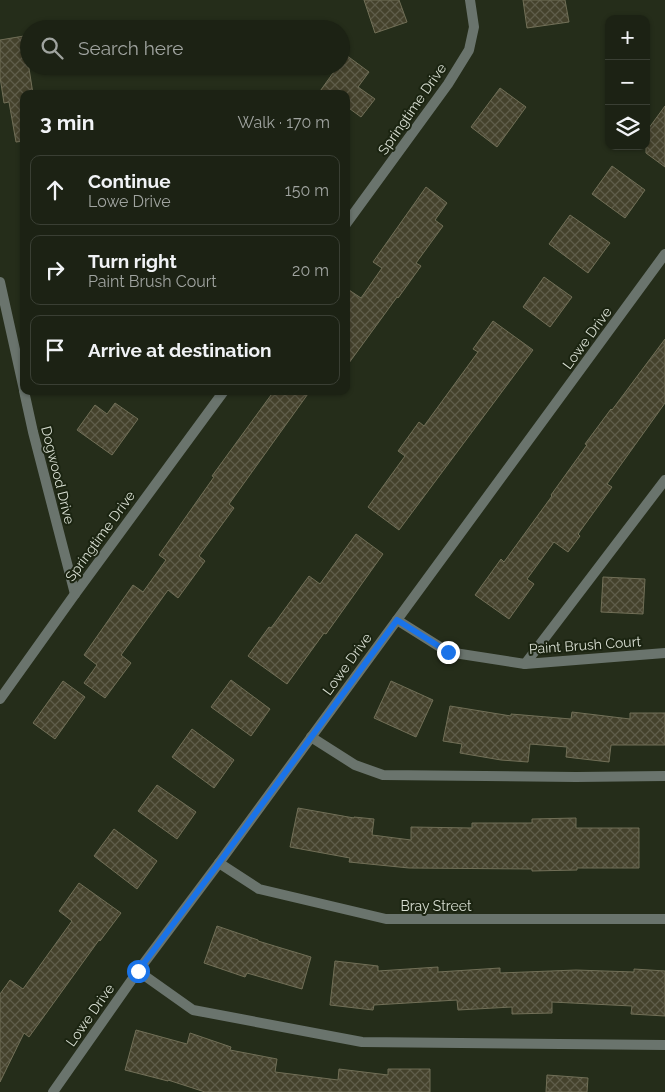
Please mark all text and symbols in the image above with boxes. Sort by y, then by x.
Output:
map controls [605,15,650,150]
button: + [605,15,650,60]
search box [20,20,350,75]
icon: search [38,34,66,62]
text: Search here [78,37,184,59]
street label: Springtime Drive [375,60,449,158]
button: − [605,60,650,105]
button: layers [605,105,650,150]
text: 3 min [40,110,94,135]
text: Walk · 170 m [238,113,330,132]
text: Continue [88,170,171,192]
icon: ahead [41,176,69,204]
text: 150 m [285,181,329,200]
text: Lowe Drive [88,192,171,211]
text: Turn right [88,250,177,272]
icon: right [41,256,69,284]
text: 20 m [292,261,329,280]
text: Paint Brush Court [88,272,217,291]
street label: Lowe Drive [559,304,615,372]
icon: arrive [41,336,69,364]
text: Arrive at destination [88,339,272,361]
street label: Dogwood Drive [38,424,78,526]
street label: Springtime Drive [62,488,138,584]
street label: Lowe Drive [319,630,375,698]
street label: Paint Brush Court [528,633,642,657]
route end [437,641,460,664]
street label: Bray Street [400,898,472,914]
route start [127,960,150,983]
street label: Lowe Drive [63,981,117,1049]

